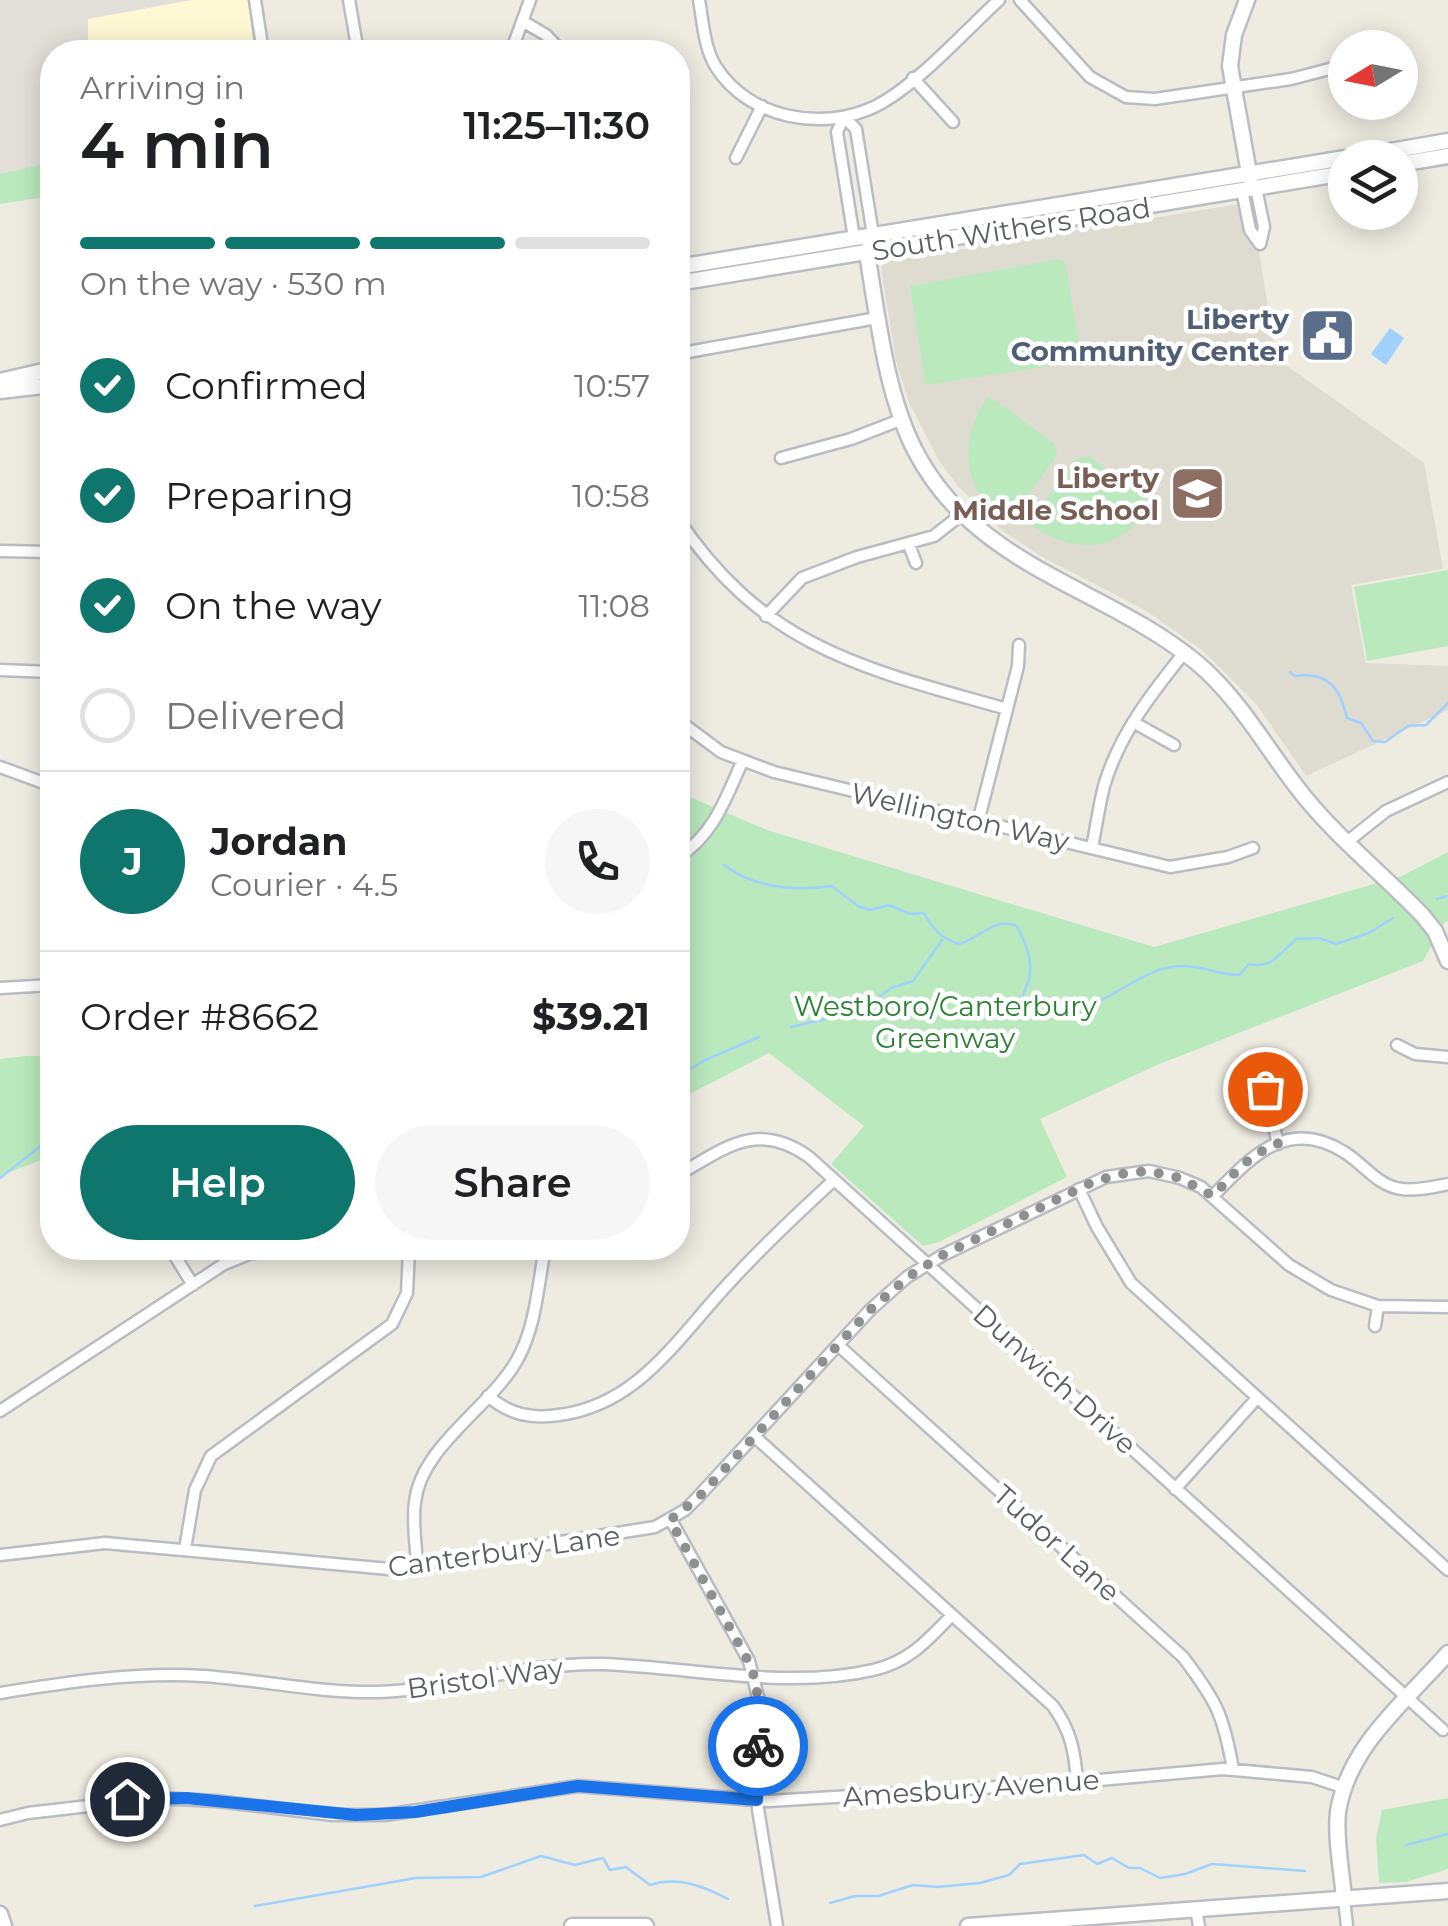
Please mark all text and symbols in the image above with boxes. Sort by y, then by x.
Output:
north arrow [1328,30,1418,120]
map controls [1328,30,1418,230]
text: Arriving in [80,68,245,107]
text: 11:25–11:30 [463,102,650,149]
text: 4 min [80,105,274,184]
button: layers [1328,140,1418,230]
street label: South Withers Road [869,190,1153,268]
text: On the way · 530 m [80,264,387,303]
place label: Liberty Community Center [1011,302,1289,368]
public building icon: Liberty Community Center [1298,305,1358,365]
icon: check [80,358,135,413]
text: Confirmed [165,362,368,409]
text: 10:57 [574,366,650,405]
place label: Liberty Middle School [952,461,1159,527]
school or university icon: Liberty Middle School [1168,464,1228,524]
icon: check [80,468,135,523]
text: Preparing [165,472,354,519]
text: 10:58 [572,476,650,515]
icon: check [80,578,135,633]
text: On the way [165,582,382,629]
text: 11:08 [579,586,650,625]
text: Delivered [165,692,346,739]
street label: Wellington Way [848,775,1073,859]
button: phone [545,809,650,914]
text: Jordan [210,818,348,865]
text: J [122,838,143,885]
text: Courier · 4.5 [210,865,398,904]
park label: Westboro/Canterbury Greenway [793,989,1097,1055]
text: Order #8662 [80,993,319,1040]
text: $39.21 [532,993,650,1040]
pin [1223,1047,1308,1132]
icon: bag [1238,1062,1293,1117]
button: Help [80,1125,355,1240]
button: Share [375,1125,650,1240]
street label: Dunwich Drive [966,1297,1144,1461]
street label: Tudor Lane [987,1477,1127,1609]
street label: Canterbury Lane [386,1518,622,1584]
street label: Bristol Way [405,1650,566,1706]
courier [708,1696,808,1796]
icon: bike [731,1719,786,1774]
pin [85,1757,170,1842]
street label: Amesbury Avenue [841,1762,1101,1814]
icon: home [100,1772,155,1827]

